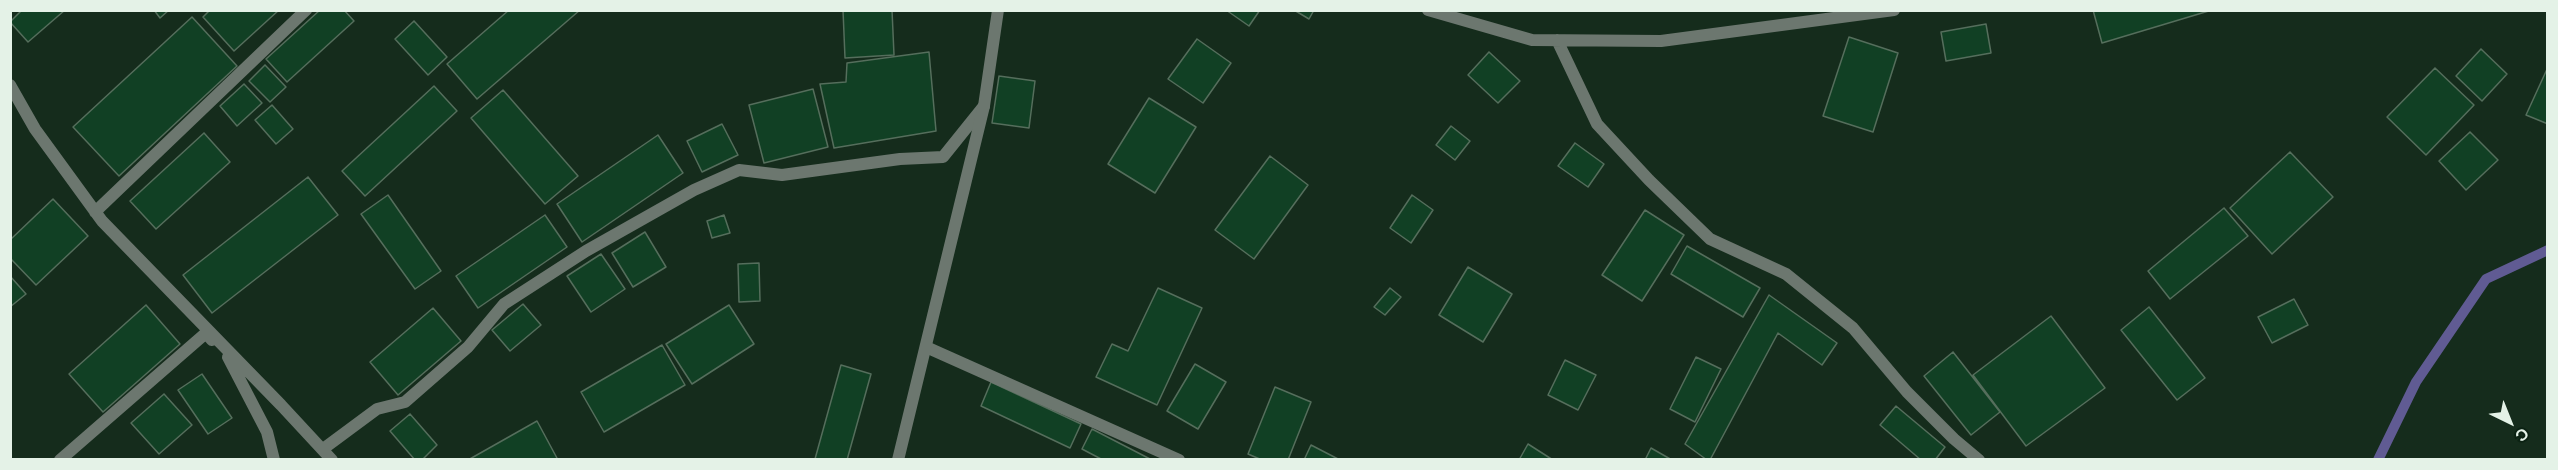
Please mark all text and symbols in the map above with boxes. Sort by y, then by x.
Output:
north arrow [2480,392,2540,452]
text: С [2512,425,2533,446]

